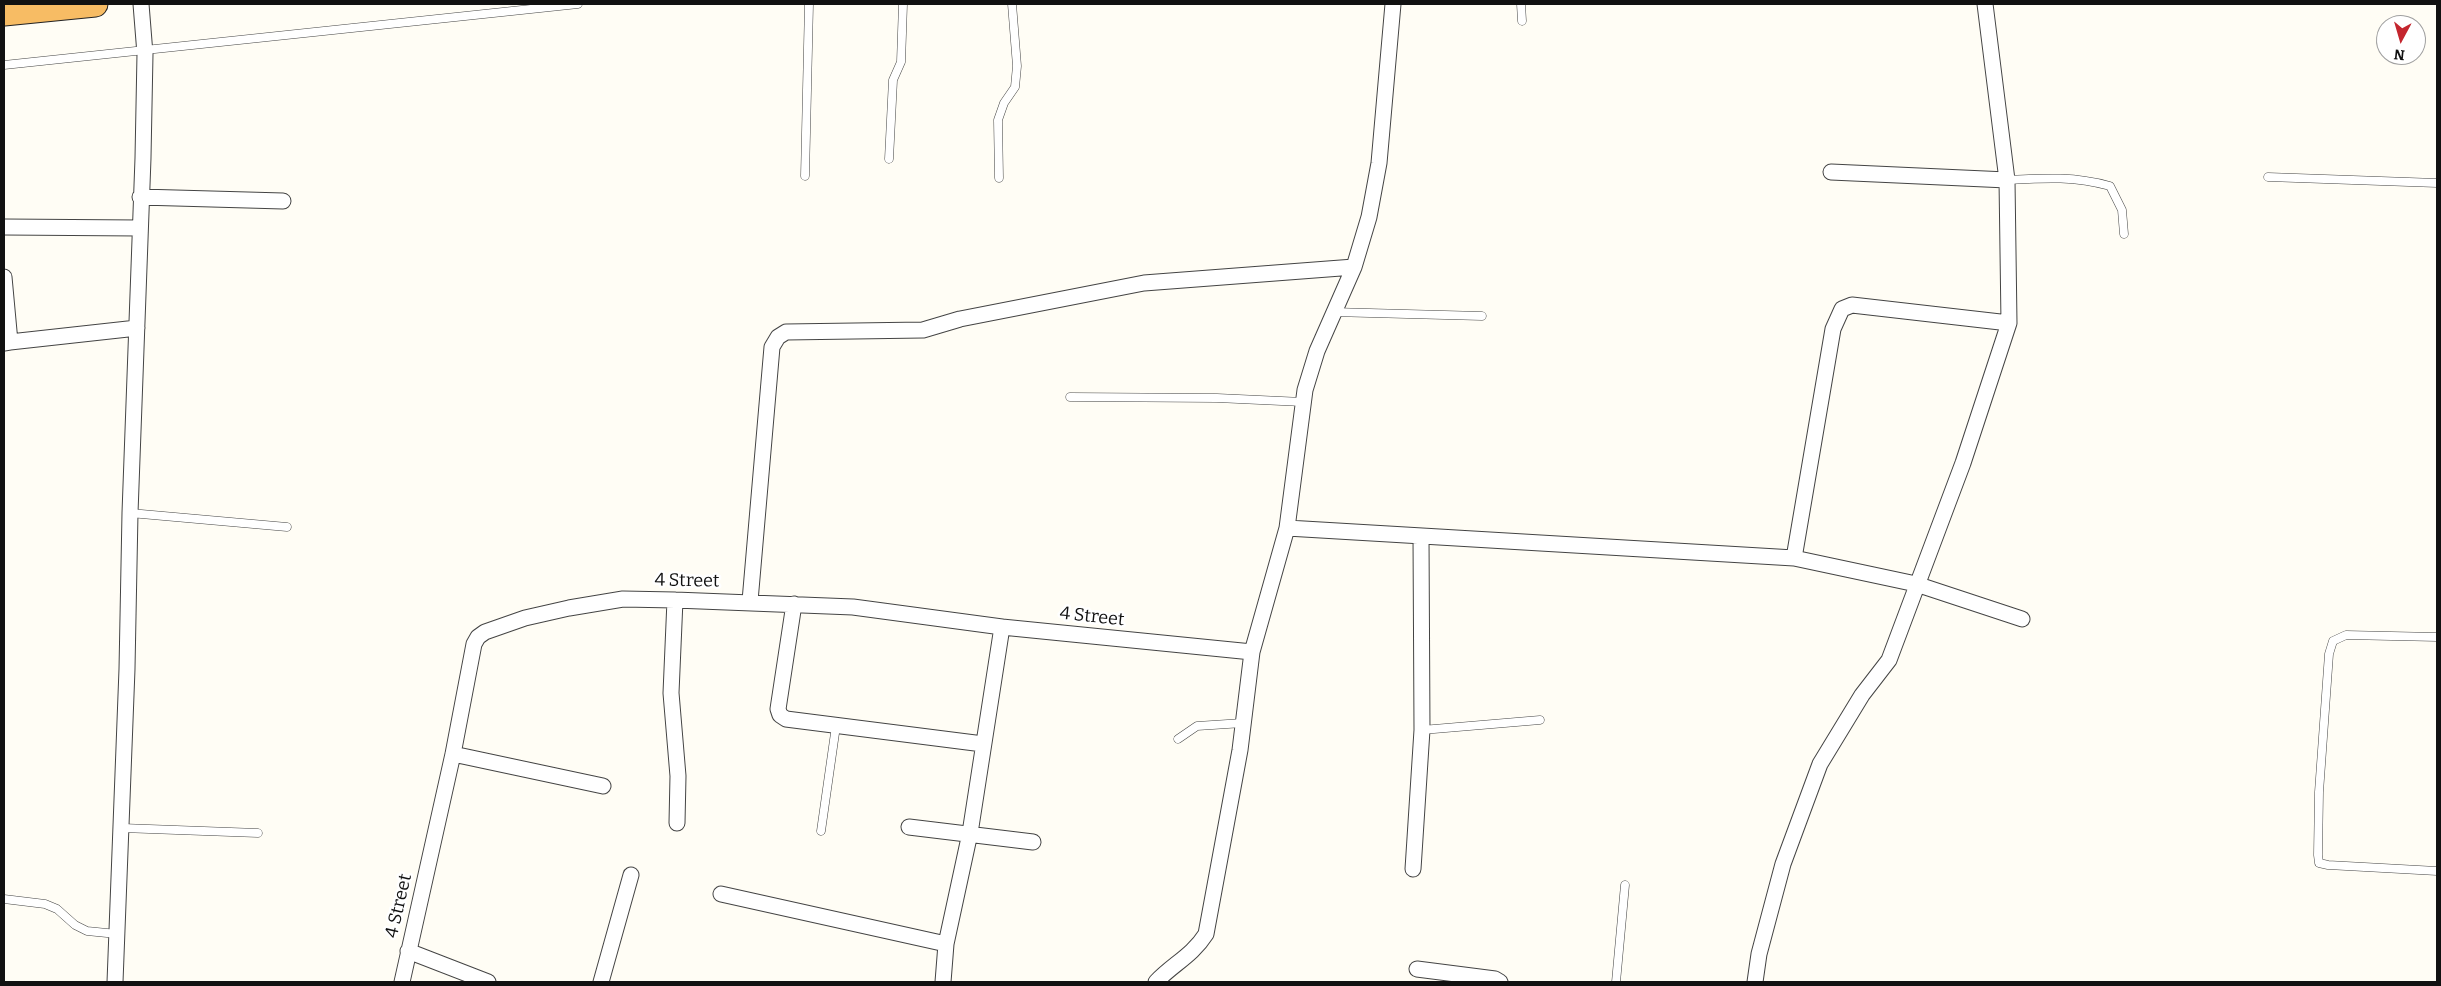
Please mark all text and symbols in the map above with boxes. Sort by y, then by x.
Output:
north arrow [2376,15,2426,65]
text: N [2393,45,2406,63]
street label: 4 Street [654,570,720,592]
street label: 4 Street [1059,603,1125,631]
street label: 4 Street [381,872,417,940]

